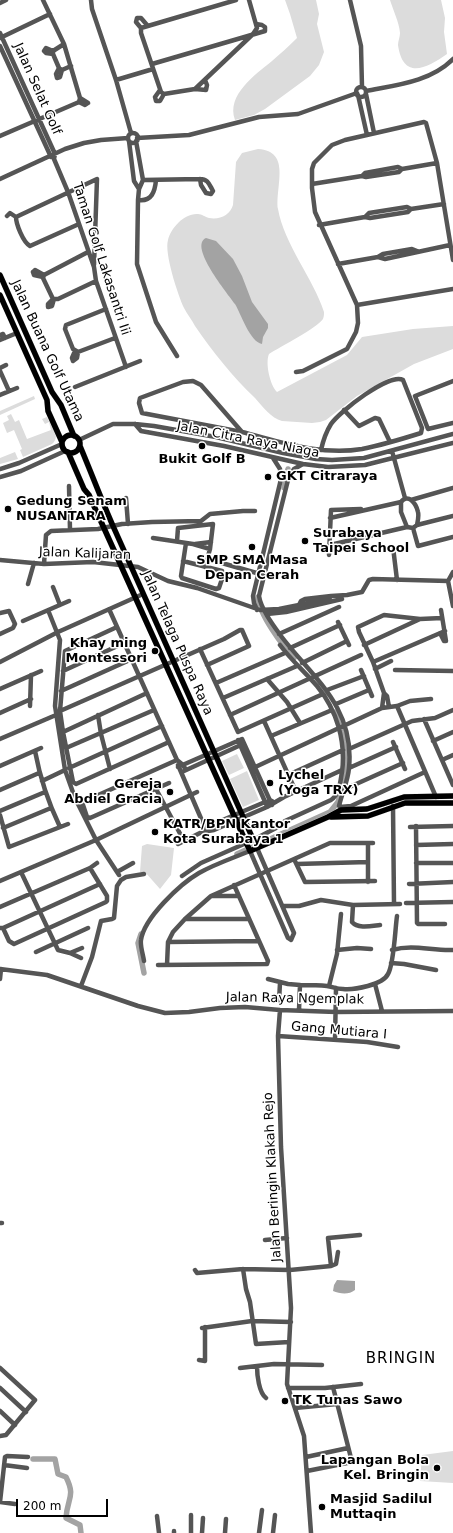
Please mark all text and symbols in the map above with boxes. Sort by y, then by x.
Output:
street label: Jalan Selat Golf [10,41,64,137]
street label: Taman Golf Lakasantri Iii [69,181,133,337]
street label: Jalan Buana Golf Utama [7,278,87,424]
street label: Jalan Citra Raya Niaga [175,419,321,461]
marker: Bukit Golf B [197,441,207,451]
place label: Bukit Golf B [158,452,246,468]
place label: GKT Citraraya [276,469,378,485]
marker: GKT Citraraya [263,472,273,482]
place label: Gedung Senam NUSANTARA [16,494,127,525]
marker: Gedung Senam NUSANTARA [3,504,13,514]
place label: Surabaya Taipei School [313,526,409,557]
marker: Surabaya Taipei School [300,536,310,546]
marker: SMP SMA Masa Depan Cerah [247,542,257,552]
street label: Jalan Kalijaran [39,545,131,563]
place label: SMP SMA Masa Depan Cerah [196,553,308,584]
street label: Jalan Telaga Puspa Raya [138,568,216,718]
place label: Khay ming Montessori [66,636,147,667]
marker: Khay ming Montessori [150,646,160,656]
place label: Lychel (Yoga TRX) [278,768,359,799]
place label: Gereja Abdiel Gracia [64,777,162,808]
marker: Lychel (Yoga TRX) [265,778,275,788]
marker: Gereja Abdiel Gracia [165,787,175,797]
place label: KATR/BPN Kantor Kota Surabaya 1 [163,817,290,848]
marker: KATR/BPN Kantor Kota Surabaya 1 [150,827,160,837]
street label: Jalan Raya Ngemplak [226,990,364,1008]
street label: Gang Mutiara I [290,1019,388,1043]
street label: Jalan Beringin Klakah Rejo [261,1092,285,1262]
district label: BRINGIN [366,1350,436,1368]
place label: TK Tunas Sawo [293,1393,403,1409]
marker: TK Tunas Sawo [280,1396,290,1406]
place label: Lapangan Bola Kel. Bringin [321,1453,429,1484]
marker: Lapangan Bola Kel. Bringin [432,1463,442,1473]
scale bar [18,1491,110,1517]
place label: Masjid Sadilul Muttaqin [330,1492,432,1523]
text: 200 m [23,1499,61,1513]
marker: Masjid Sadilul Muttaqin [317,1502,327,1512]

